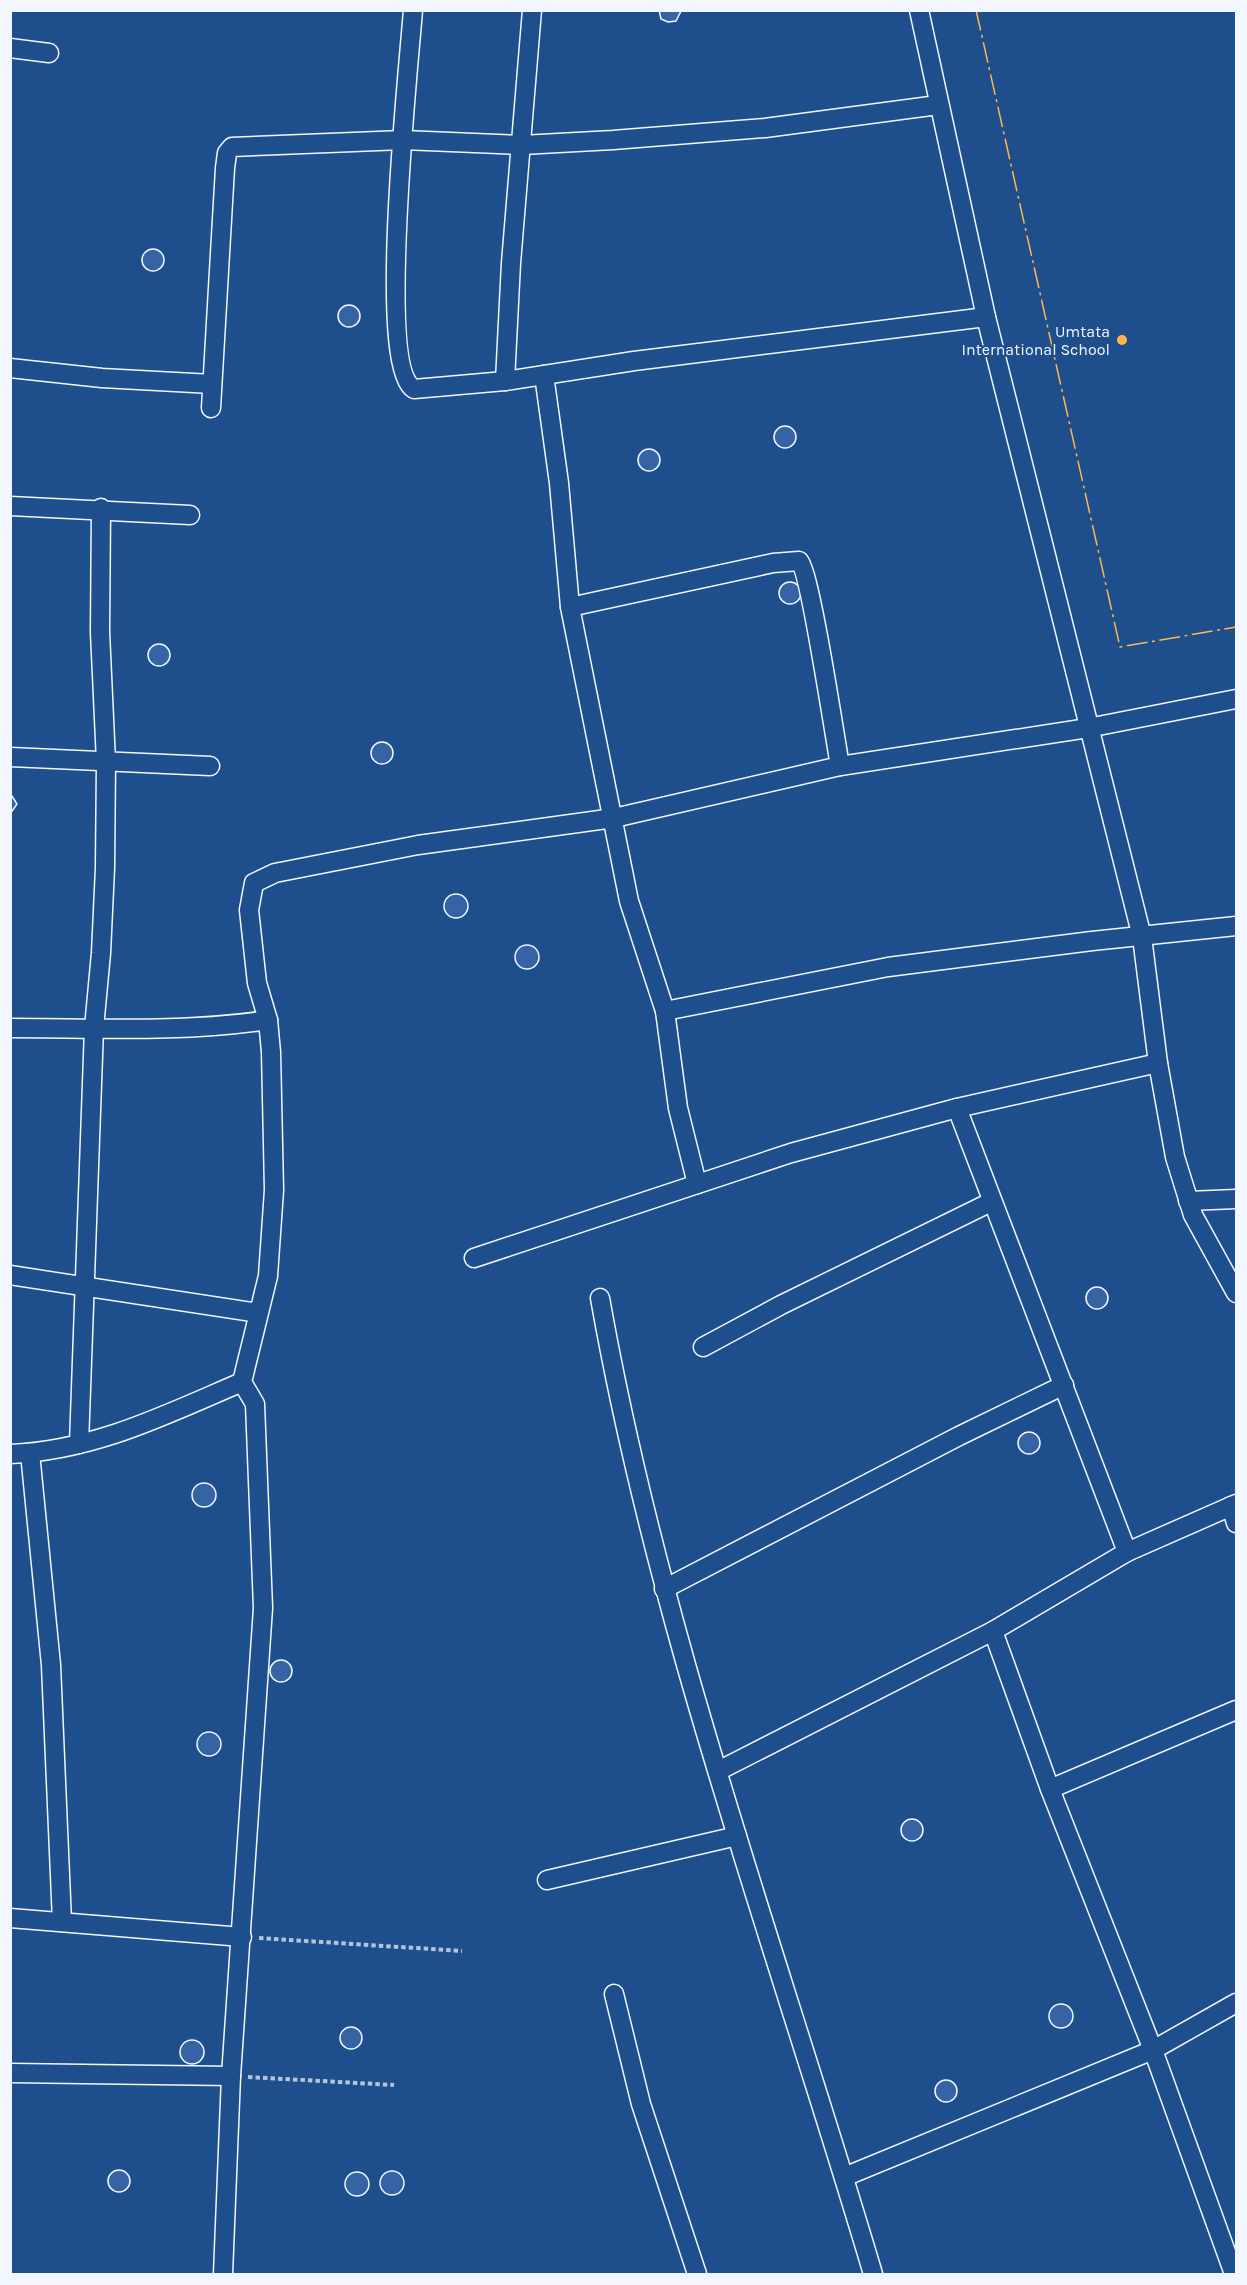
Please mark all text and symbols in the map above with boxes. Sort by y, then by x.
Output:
place label: Umtata International School [962,322,1110,359]
marker: Umtata International School [1115,333,1129,347]

